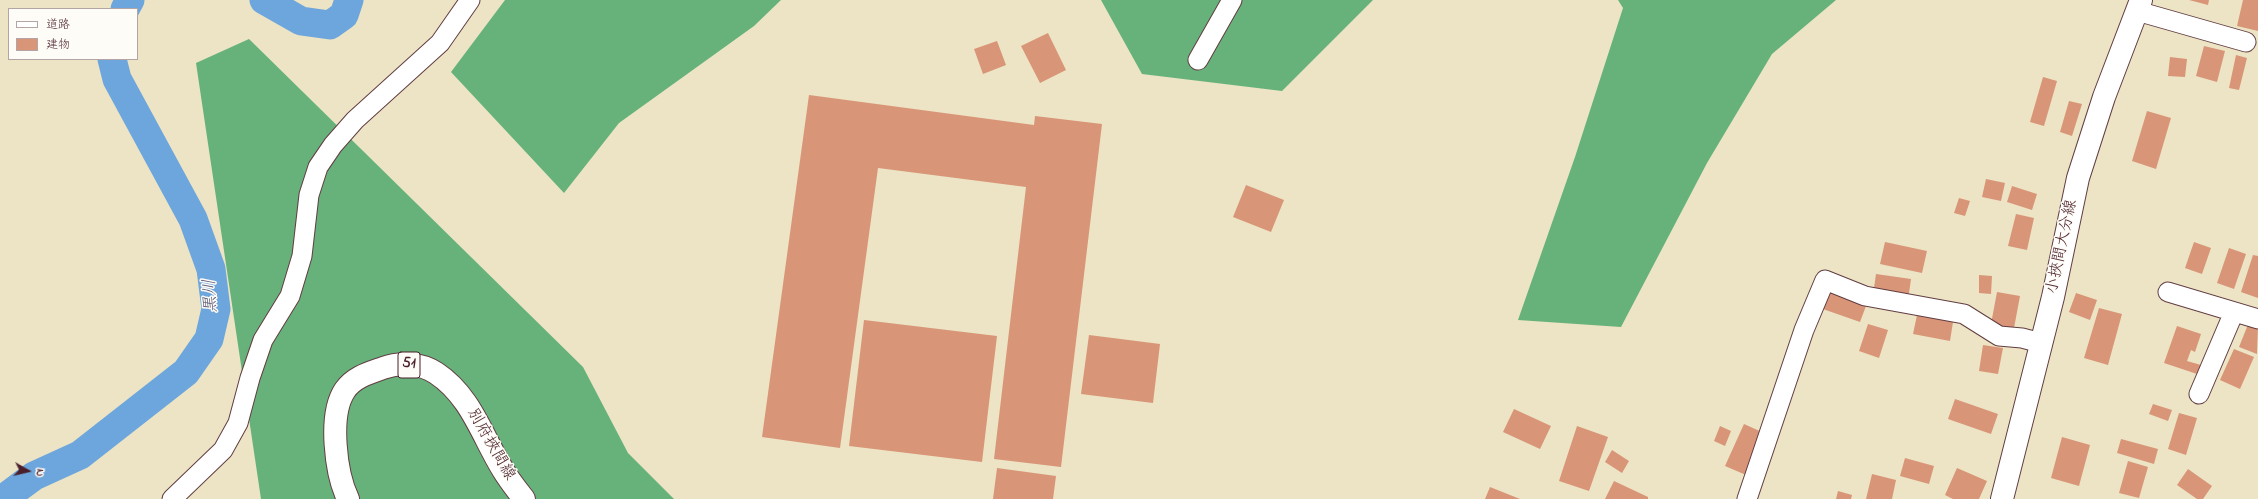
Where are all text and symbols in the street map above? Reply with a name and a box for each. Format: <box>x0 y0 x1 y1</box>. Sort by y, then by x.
legend <box>8 8 138 60</box>
text: 道路 <box>46 16 70 34</box>
text: 建物 <box>46 36 70 54</box>
street label: 小挾間大分線 <box>2044 198 2082 296</box>
water label: 黒川 <box>201 278 223 314</box>
road number: 51 <box>398 352 420 378</box>
street label: 別府挾間線 <box>462 406 518 484</box>
north arrow <box>8 451 48 491</box>
text: N <box>31 468 48 477</box>

